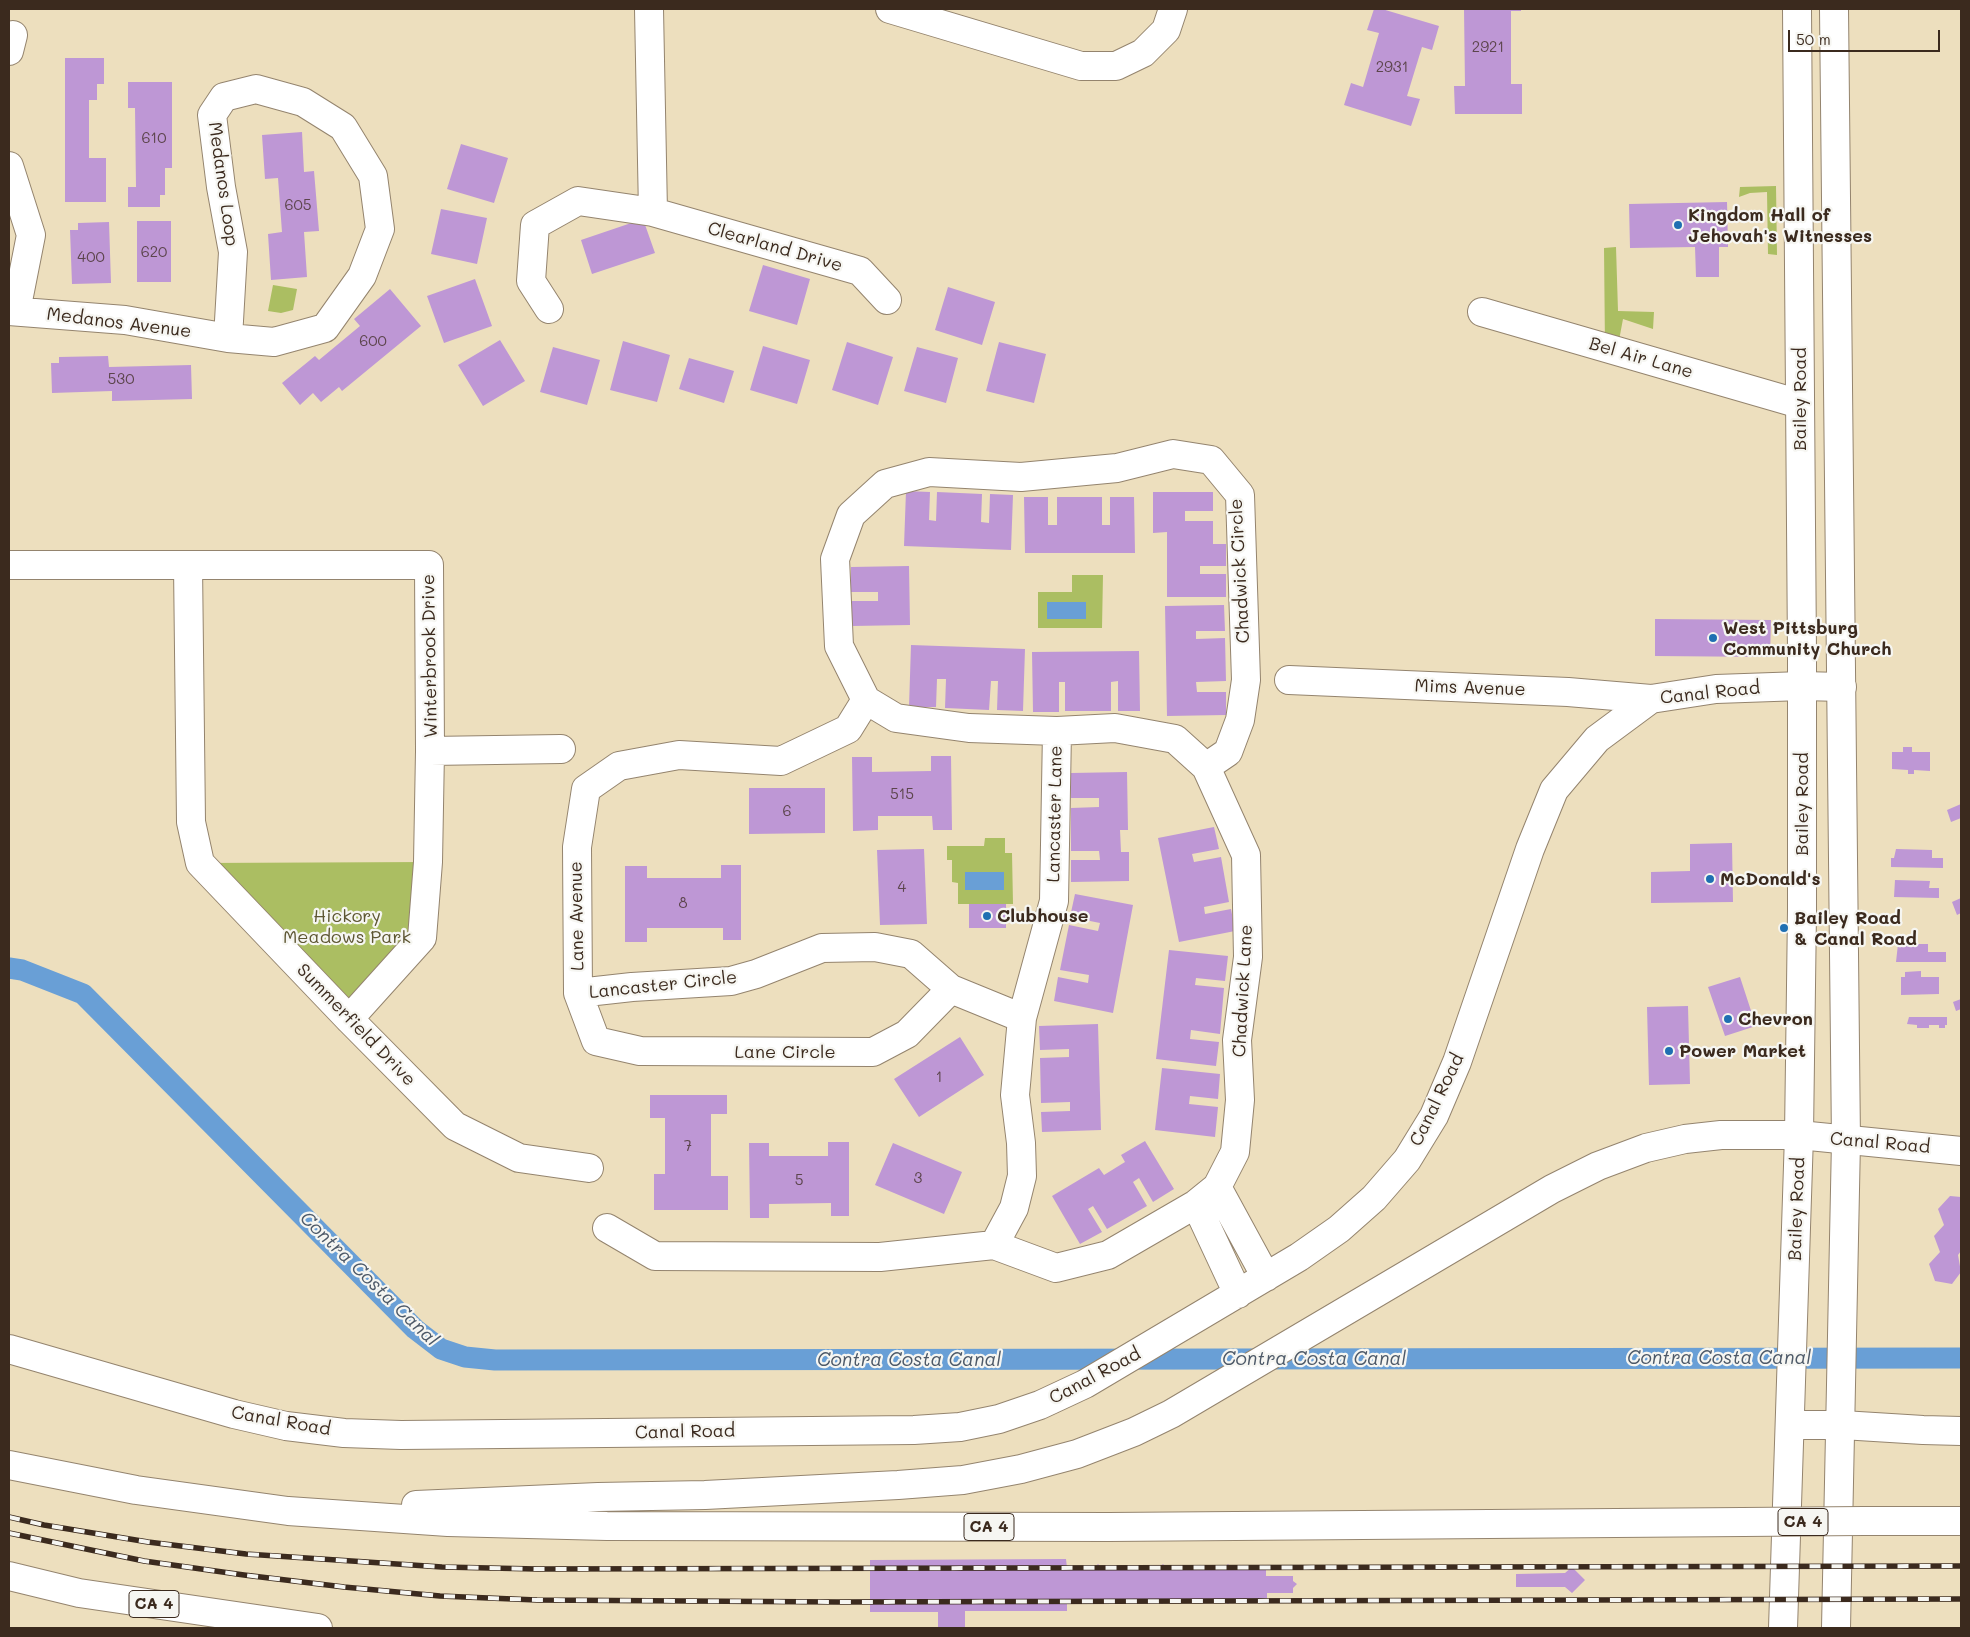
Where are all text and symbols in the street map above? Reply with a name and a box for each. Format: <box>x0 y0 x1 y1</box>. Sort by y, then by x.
scale bar <box>1790 20 1942 52</box>
text: 50 m <box>1796 29 1831 49</box>
house number: 2921 <box>1472 38 1504 56</box>
house number: 2931 <box>1376 58 1408 76</box>
street label: Medanos Loop <box>204 121 242 247</box>
house number: 610 <box>141 129 167 147</box>
house number: 605 <box>284 196 312 214</box>
place label: Kingdom Hall of Jehovah's Witnesses <box>1688 204 1872 246</box>
street label: Clearland Drive <box>705 217 845 277</box>
marker: Kingdom Hall of Jehovah's Witnesses <box>1672 219 1684 231</box>
house number: 620 <box>141 243 167 261</box>
house number: 400 <box>77 248 105 266</box>
street label: Medanos Avenue <box>45 303 193 343</box>
house number: 600 <box>359 332 387 350</box>
street label: Bel Air Lane <box>1587 333 1695 383</box>
street label: Bailey Road <box>1789 347 1811 451</box>
house number: 530 <box>108 370 134 388</box>
street label: Chadwick Circle <box>1225 498 1255 644</box>
street label: Winterbrook Drive <box>418 574 442 738</box>
place label: West Pittsburg Community Church <box>1723 617 1892 660</box>
marker: West Pittsburg Community Church <box>1707 632 1719 644</box>
street label: Mims Avenue <box>1414 675 1526 701</box>
street label: Canal Road <box>1659 677 1761 709</box>
street label: Lancaster Lane <box>1043 745 1067 883</box>
street label: Bailey Road <box>1791 752 1813 856</box>
house number: 515 <box>890 785 914 803</box>
house number: 6 <box>782 802 792 820</box>
street label: Lane Avenue <box>565 861 589 971</box>
place label: McDonald's <box>1720 868 1821 890</box>
marker: McDonald's <box>1704 873 1716 885</box>
house number: 4 <box>898 878 906 896</box>
house number: 8 <box>678 894 688 912</box>
park label: Hickory Meadows Park <box>283 905 411 948</box>
place label: Clubhouse <box>997 905 1088 927</box>
place label: Bailey Road & Canal Road <box>1794 907 1917 950</box>
marker: Clubhouse <box>981 910 993 922</box>
marker: Bailey Road & Canal Road <box>1778 922 1790 934</box>
street label: Chadwick Lane <box>1229 924 1257 1058</box>
street label: Summerfield Drive <box>292 959 420 1091</box>
street label: Lancaster Circle <box>588 966 738 1004</box>
place label: Chevron <box>1738 1008 1813 1030</box>
marker: Chevron <box>1722 1013 1734 1025</box>
place label: Power Market <box>1679 1040 1806 1062</box>
street label: Lane Circle <box>734 1041 836 1063</box>
marker: Power Market <box>1663 1045 1675 1057</box>
street label: Canal Road <box>1405 1050 1469 1150</box>
house number: 1 <box>936 1068 942 1086</box>
street label: Canal Road <box>1829 1128 1931 1158</box>
house number: 7 <box>684 1137 692 1155</box>
street label: Bailey Road <box>1784 1157 1810 1261</box>
house number: 3 <box>914 1169 922 1187</box>
house number: 5 <box>795 1171 803 1189</box>
water label: Contra Costa Canal <box>295 1207 443 1351</box>
street label: Canal Road <box>1046 1343 1144 1409</box>
water label: Contra Costa Canal <box>1627 1347 1811 1369</box>
water label: Contra Costa Canal <box>1222 1348 1406 1370</box>
water label: Contra Costa Canal <box>817 1349 1001 1371</box>
street label: Canal Road <box>230 1402 332 1440</box>
street label: Canal Road <box>635 1420 735 1444</box>
road number: CA 4 <box>1778 1508 1828 1535</box>
road number: CA 4 <box>964 1514 1014 1540</box>
road number: CA 4 <box>129 1590 179 1618</box>

